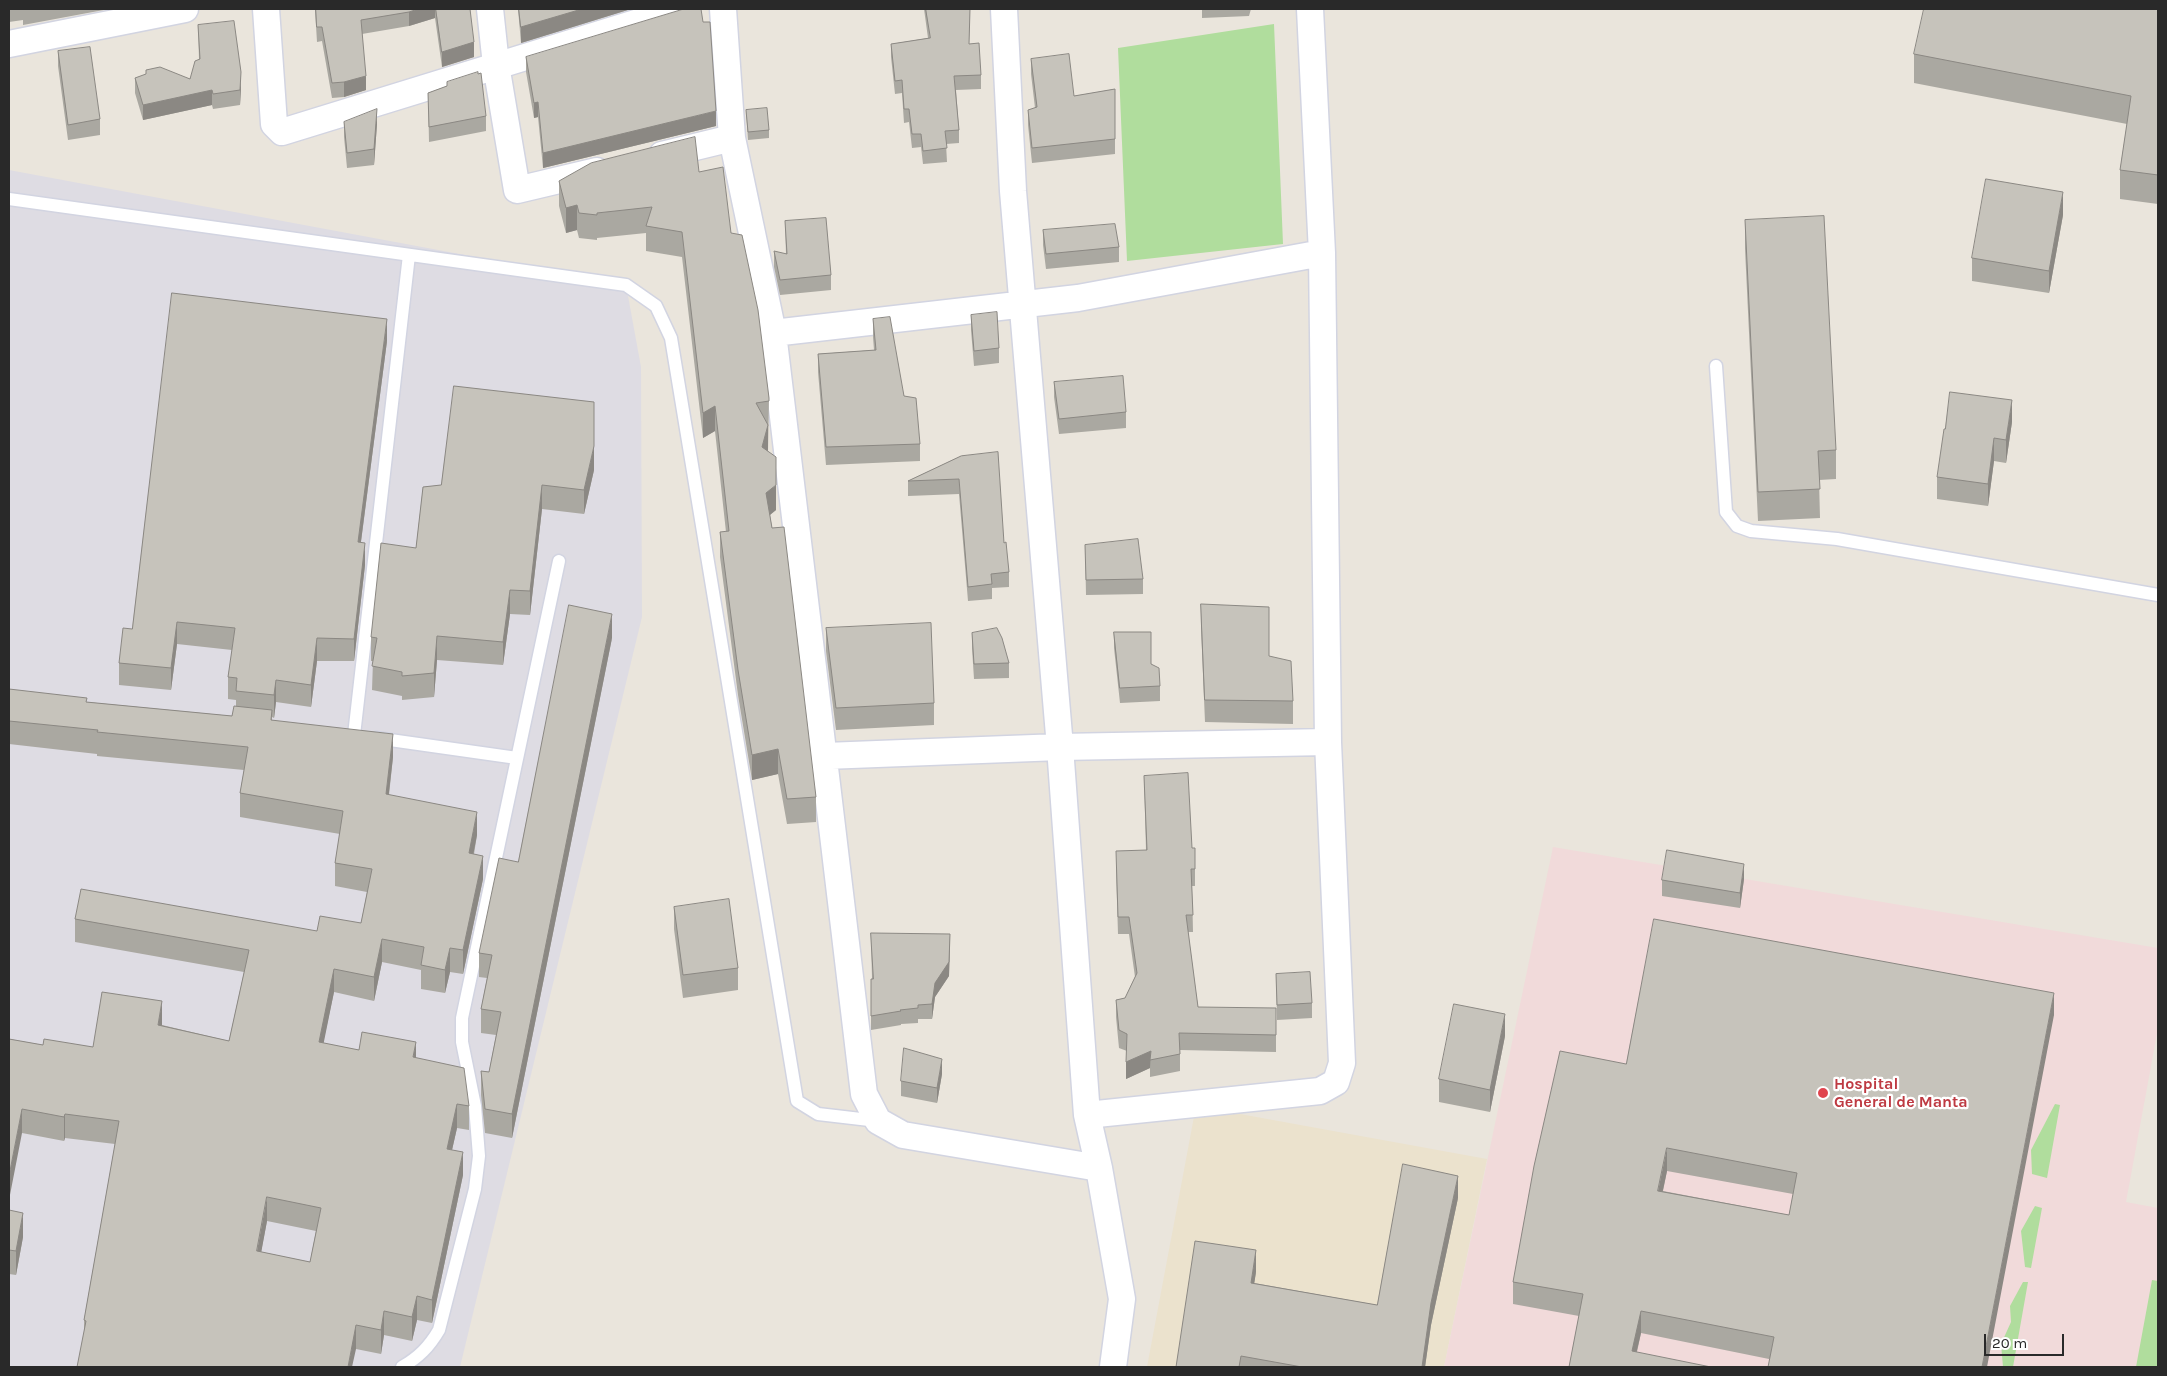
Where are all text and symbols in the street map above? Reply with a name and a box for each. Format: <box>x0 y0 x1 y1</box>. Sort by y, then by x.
place label: Hospital General de Manta <box>1834 1074 1968 1112</box>
marker: Hospital General de Manta <box>1816 1086 1830 1100</box>
scale bar <box>1987 1324 2067 1356</box>
text: 20 m <box>1992 1334 2027 1352</box>

